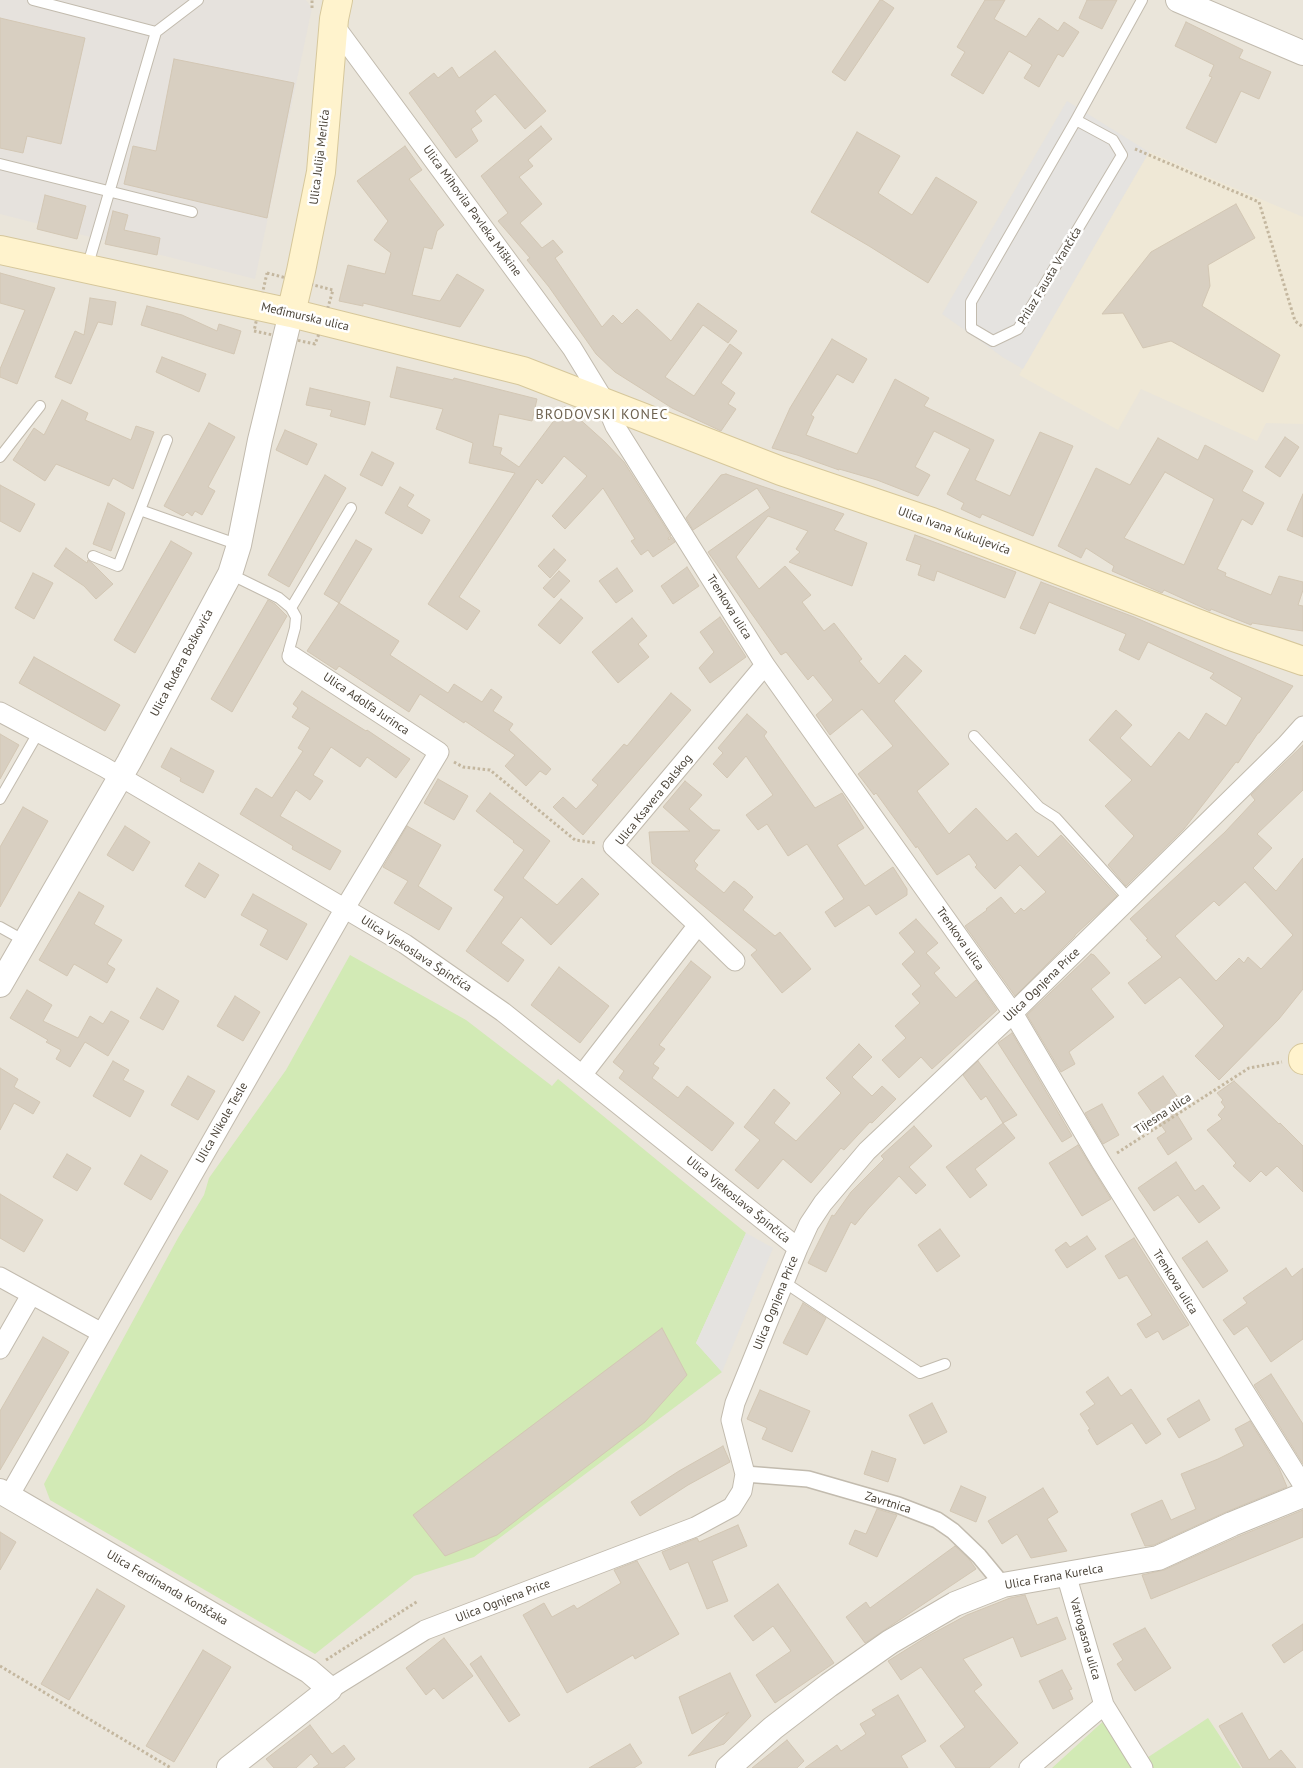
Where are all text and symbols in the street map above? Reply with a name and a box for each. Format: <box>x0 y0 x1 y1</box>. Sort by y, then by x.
street label: Ulica Julija Merlića <box>307 109 333 205</box>
street label: Ulica Mihovila Pavleka Miškine <box>420 143 524 279</box>
street label: Prilaz Fausta Vrančića <box>1015 225 1085 327</box>
street label: Međimurska ulica <box>260 300 350 334</box>
district label: BRODOVSKI KONEC <box>534 407 670 423</box>
street label: Ulica Ivana Kukuljevića <box>896 504 1012 558</box>
street label: Trenkova ulica <box>703 572 755 642</box>
street label: Ulica Ruđera Boškovića <box>148 607 216 719</box>
street label: Ulica Adolfa Jurinca <box>320 670 412 738</box>
street label: Ulica Ksavera Đalskog <box>613 752 695 848</box>
street label: Trenkova ulica <box>933 905 987 973</box>
street label: Ulica Vjekoslava Špinčića <box>358 913 474 995</box>
street label: Ulica Ognjena Price <box>1001 945 1083 1025</box>
street label: Ulica Nikole Tesle <box>193 1080 251 1166</box>
street label: Tijesna ulica <box>1132 1090 1194 1138</box>
street label: Ulica Vjekoslava Špinčića <box>683 1154 793 1246</box>
street label: Trenkova ulica <box>1149 1247 1201 1317</box>
street label: Ulica Ognjena Price <box>751 1254 801 1352</box>
street label: Zavrtnica <box>863 1489 913 1517</box>
street label: Ulica Ferdinanda Konščaka <box>104 1547 230 1629</box>
street label: Ulica Frana Kurelca <box>1004 1561 1104 1593</box>
street label: Ulica Ognjena Price <box>454 1576 552 1626</box>
street label: Vatrogasna ulica <box>1066 1596 1104 1682</box>

